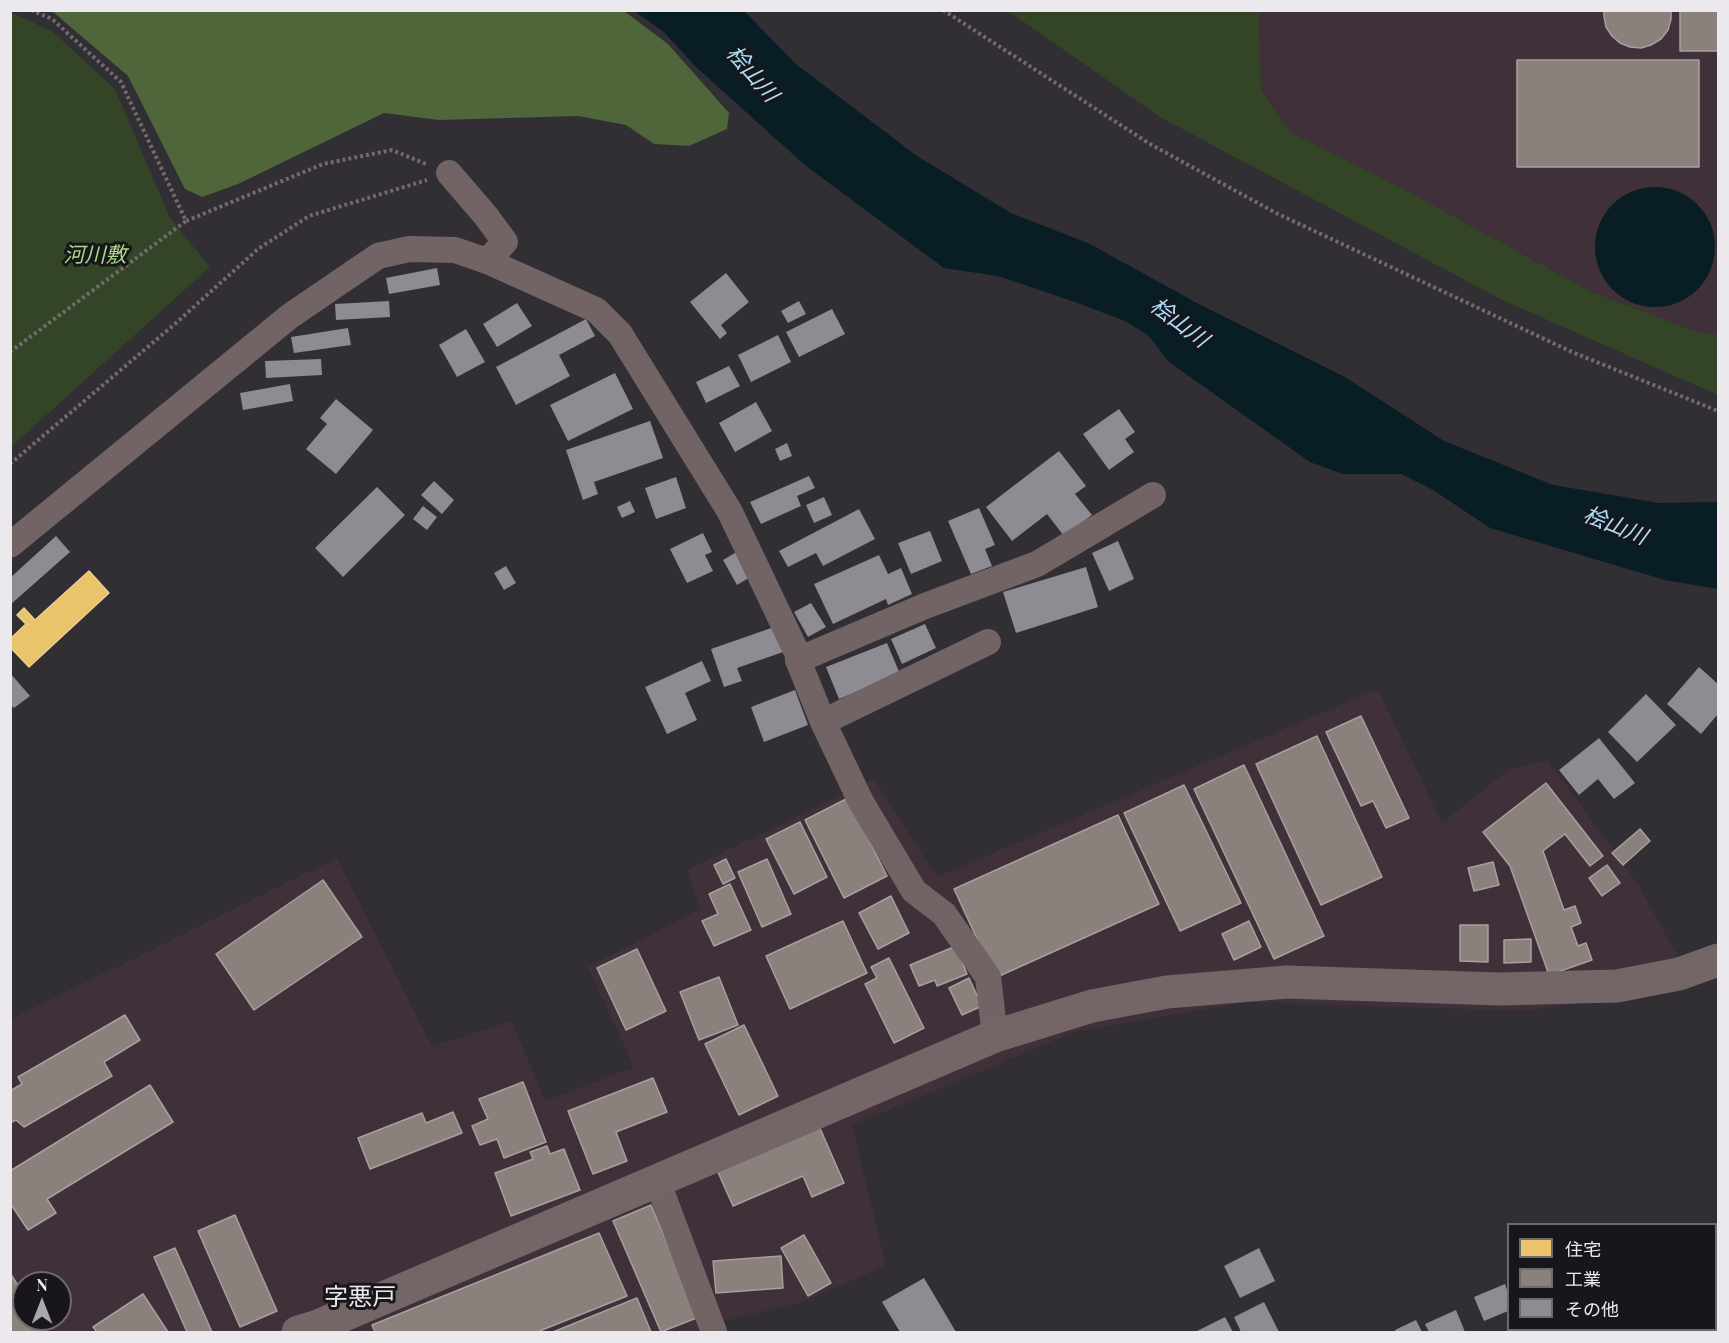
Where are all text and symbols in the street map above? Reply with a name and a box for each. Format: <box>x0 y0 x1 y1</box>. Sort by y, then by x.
water label: 桧山川 <box>720 40 784 108</box>
park label: 河川敷 <box>64 242 126 268</box>
water label: 桧山川 <box>1145 293 1213 353</box>
water label: 桧山川 <box>1579 501 1651 551</box>
legend <box>1507 1223 1717 1331</box>
text: 住宅 <box>1565 1237 1601 1261</box>
text: 工業 <box>1565 1267 1601 1291</box>
north arrow <box>12 1271 72 1331</box>
text: N <box>36 1274 48 1295</box>
district label: 字悪戸 <box>324 1284 396 1312</box>
text: その他 <box>1565 1297 1619 1321</box>

